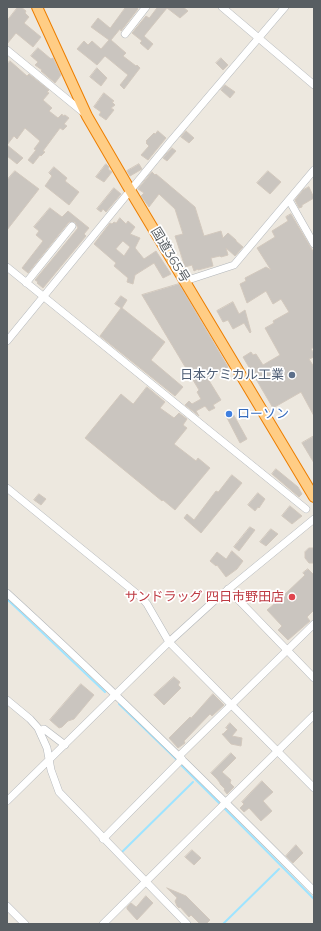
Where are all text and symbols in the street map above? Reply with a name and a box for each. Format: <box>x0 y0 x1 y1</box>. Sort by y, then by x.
street label: 国道365号 <box>147 225 193 285</box>
place label: 日本ケミカル工業 <box>180 367 284 383</box>
marker: 日本ケミカル工業 <box>287 370 297 380</box>
place label: ローソン <box>237 406 289 422</box>
marker: ローソン <box>224 409 234 419</box>
place label: サンドラッグ 四日市野田店 <box>125 589 284 605</box>
marker: サンドラッグ 四日市野田店 <box>287 592 297 602</box>

